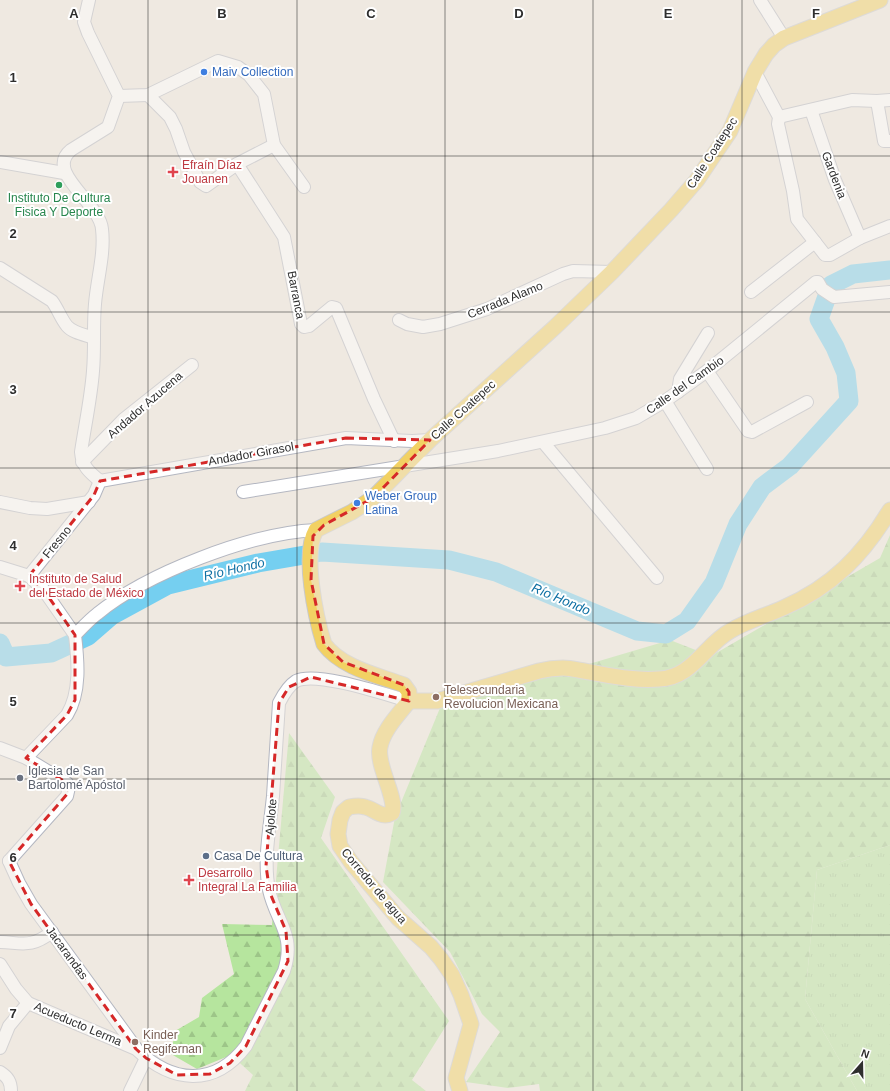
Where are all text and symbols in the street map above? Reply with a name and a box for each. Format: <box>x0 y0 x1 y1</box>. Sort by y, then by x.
text: A <box>69 6 79 21</box>
text: B <box>217 6 227 21</box>
text: C <box>366 6 376 21</box>
text: D <box>514 6 524 21</box>
text: E <box>664 6 673 21</box>
text: F <box>812 6 820 21</box>
place label: Maiv Collection <box>212 65 293 79</box>
marker: Maiv Collection <box>199 67 209 77</box>
text: 1 <box>9 70 17 85</box>
street label: Calle Coatepec <box>684 115 740 191</box>
street label: Gardenia <box>819 149 849 201</box>
place label: Efraín Díaz Jouanen <box>182 158 242 186</box>
marker: Efraín Díaz Jouanen <box>167 166 179 178</box>
marker: Instituto De Cultura Fisica Y Deporte <box>54 180 64 190</box>
place label: Instituto De Cultura Fisica Y Deporte <box>8 191 111 219</box>
text: 2 <box>9 226 17 241</box>
street label: Barranca <box>284 270 308 321</box>
street label: Cerrada Alamo <box>465 278 545 321</box>
street label: Calle del Cambio <box>644 353 727 417</box>
street label: Andador Azucena <box>105 368 186 441</box>
street label: Calle Coatepec <box>428 377 498 443</box>
text: 3 <box>9 382 17 397</box>
street label: Andador Girasol <box>207 440 295 468</box>
place label: Weber Group Latina <box>365 489 437 517</box>
marker: Weber Group Latina <box>352 498 362 508</box>
street label: Fresno <box>40 523 74 561</box>
text: 4 <box>9 538 17 553</box>
water label: Río Hondo <box>202 555 266 583</box>
place label: Instituto de Salud del Estado de México <box>29 572 144 600</box>
marker: Instituto de Salud del Estado de México <box>14 580 26 592</box>
water label: Río Hondo <box>529 580 593 618</box>
place label: Telesecundaria Revolucion Mexicana <box>444 683 558 711</box>
marker: Telesecundaria Revolucion Mexicana <box>431 692 441 702</box>
text: 5 <box>9 694 17 709</box>
place label: Iglesia de San Bartolomé Apóstol <box>28 764 125 792</box>
marker: Iglesia de San Bartolomé Apóstol <box>15 773 25 783</box>
street label: Ajolote <box>262 798 280 836</box>
street label: Corredor de agua <box>338 845 410 927</box>
place label: Casa De Cultura <box>214 849 303 863</box>
text: 6 <box>9 850 17 865</box>
marker: Casa De Cultura <box>201 851 211 861</box>
place label: Desarrollo Integral La Familia <box>198 866 297 894</box>
marker: Desarrollo Integral La Familia <box>183 874 195 886</box>
street label: Jacarandas <box>43 924 91 982</box>
street label: Acueducto Lerma <box>32 999 124 1049</box>
text: 7 <box>9 1006 17 1021</box>
place label: Kinder Regifernan <box>143 1028 202 1056</box>
marker: Kinder Regifernan <box>130 1037 140 1047</box>
north arrow <box>842 1043 882 1083</box>
text: N <box>860 1047 871 1061</box>

